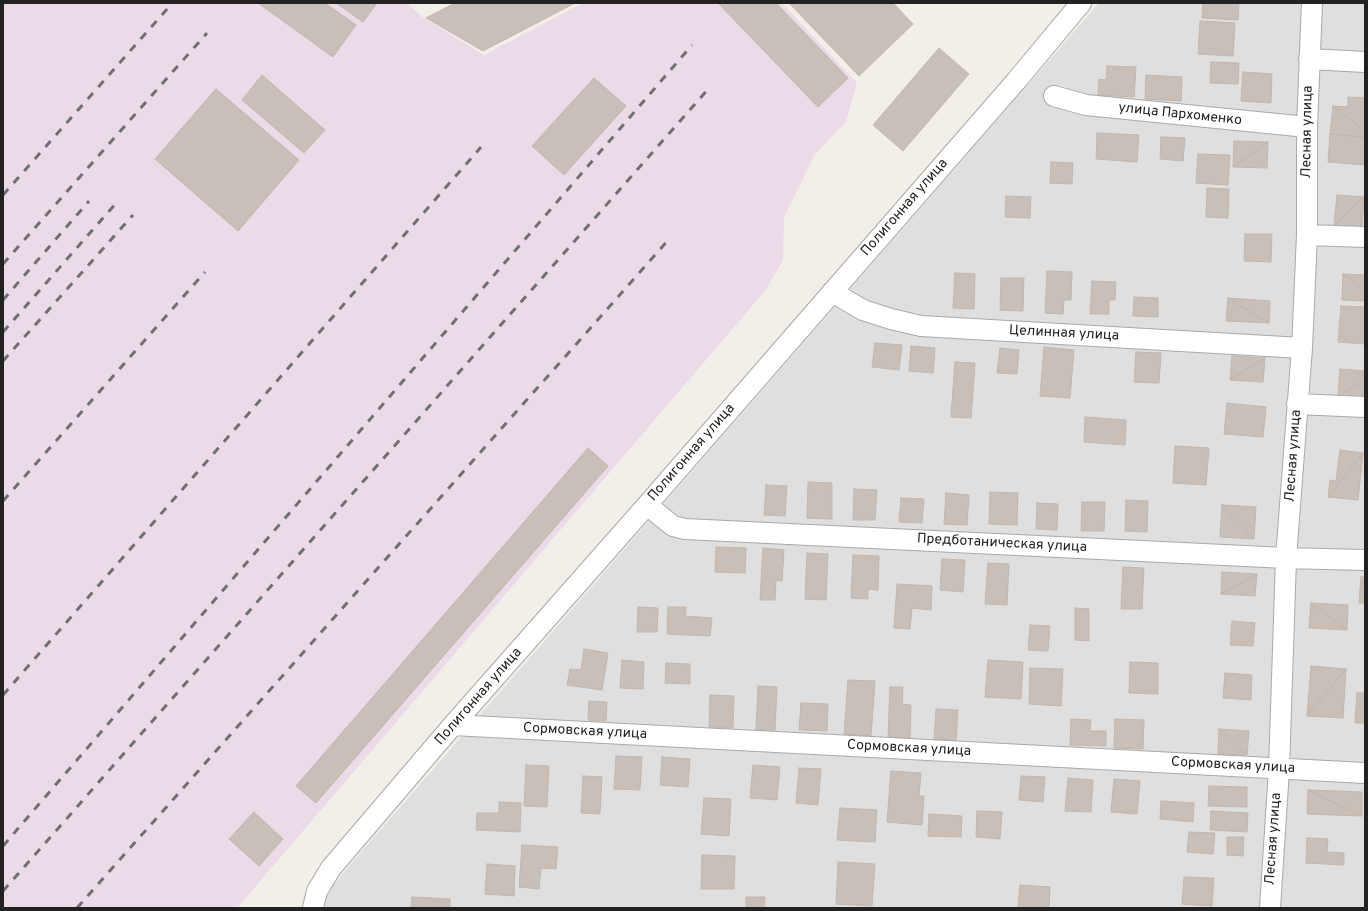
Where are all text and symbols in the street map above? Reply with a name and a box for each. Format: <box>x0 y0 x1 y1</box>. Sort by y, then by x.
street label: Лесная улица <box>1299 85 1317 179</box>
street label: улица Пархоменко <box>1117 100 1243 130</box>
street label: Полигонная улица <box>858 156 952 260</box>
street label: Целинная улица <box>1008 323 1120 345</box>
street label: Полигонная улица <box>645 401 739 505</box>
street label: Лесная улица <box>1282 409 1306 503</box>
street label: Предботаническая улица <box>916 531 1088 557</box>
street label: Полигонная улица <box>432 645 526 749</box>
street label: Сормовская улица <box>523 720 647 744</box>
street label: Сормовская улица <box>847 737 971 761</box>
street label: Сормовская улица <box>1171 754 1295 778</box>
street label: Лесная улица <box>1262 792 1286 886</box>

